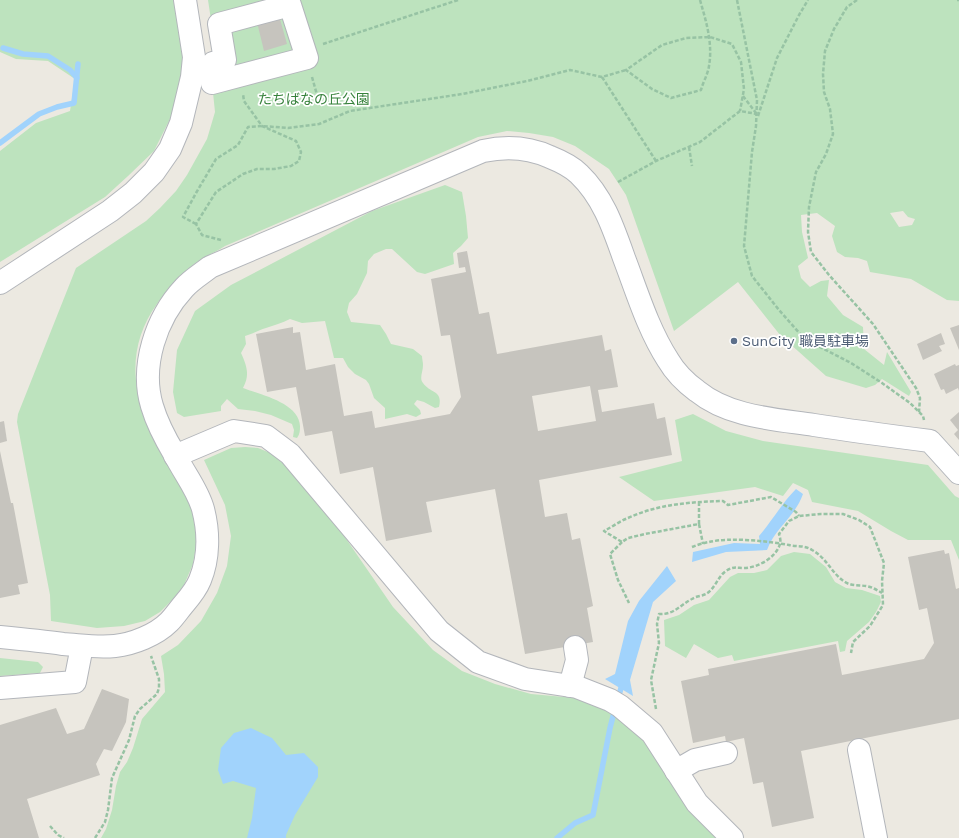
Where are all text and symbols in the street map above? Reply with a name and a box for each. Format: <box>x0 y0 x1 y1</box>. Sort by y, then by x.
park label: たちばなの丘公園 <box>258 91 370 107</box>
place label: SunCity 職員駐車場 <box>742 333 869 349</box>
marker: SunCity 職員駐車場 <box>729 336 739 346</box>

